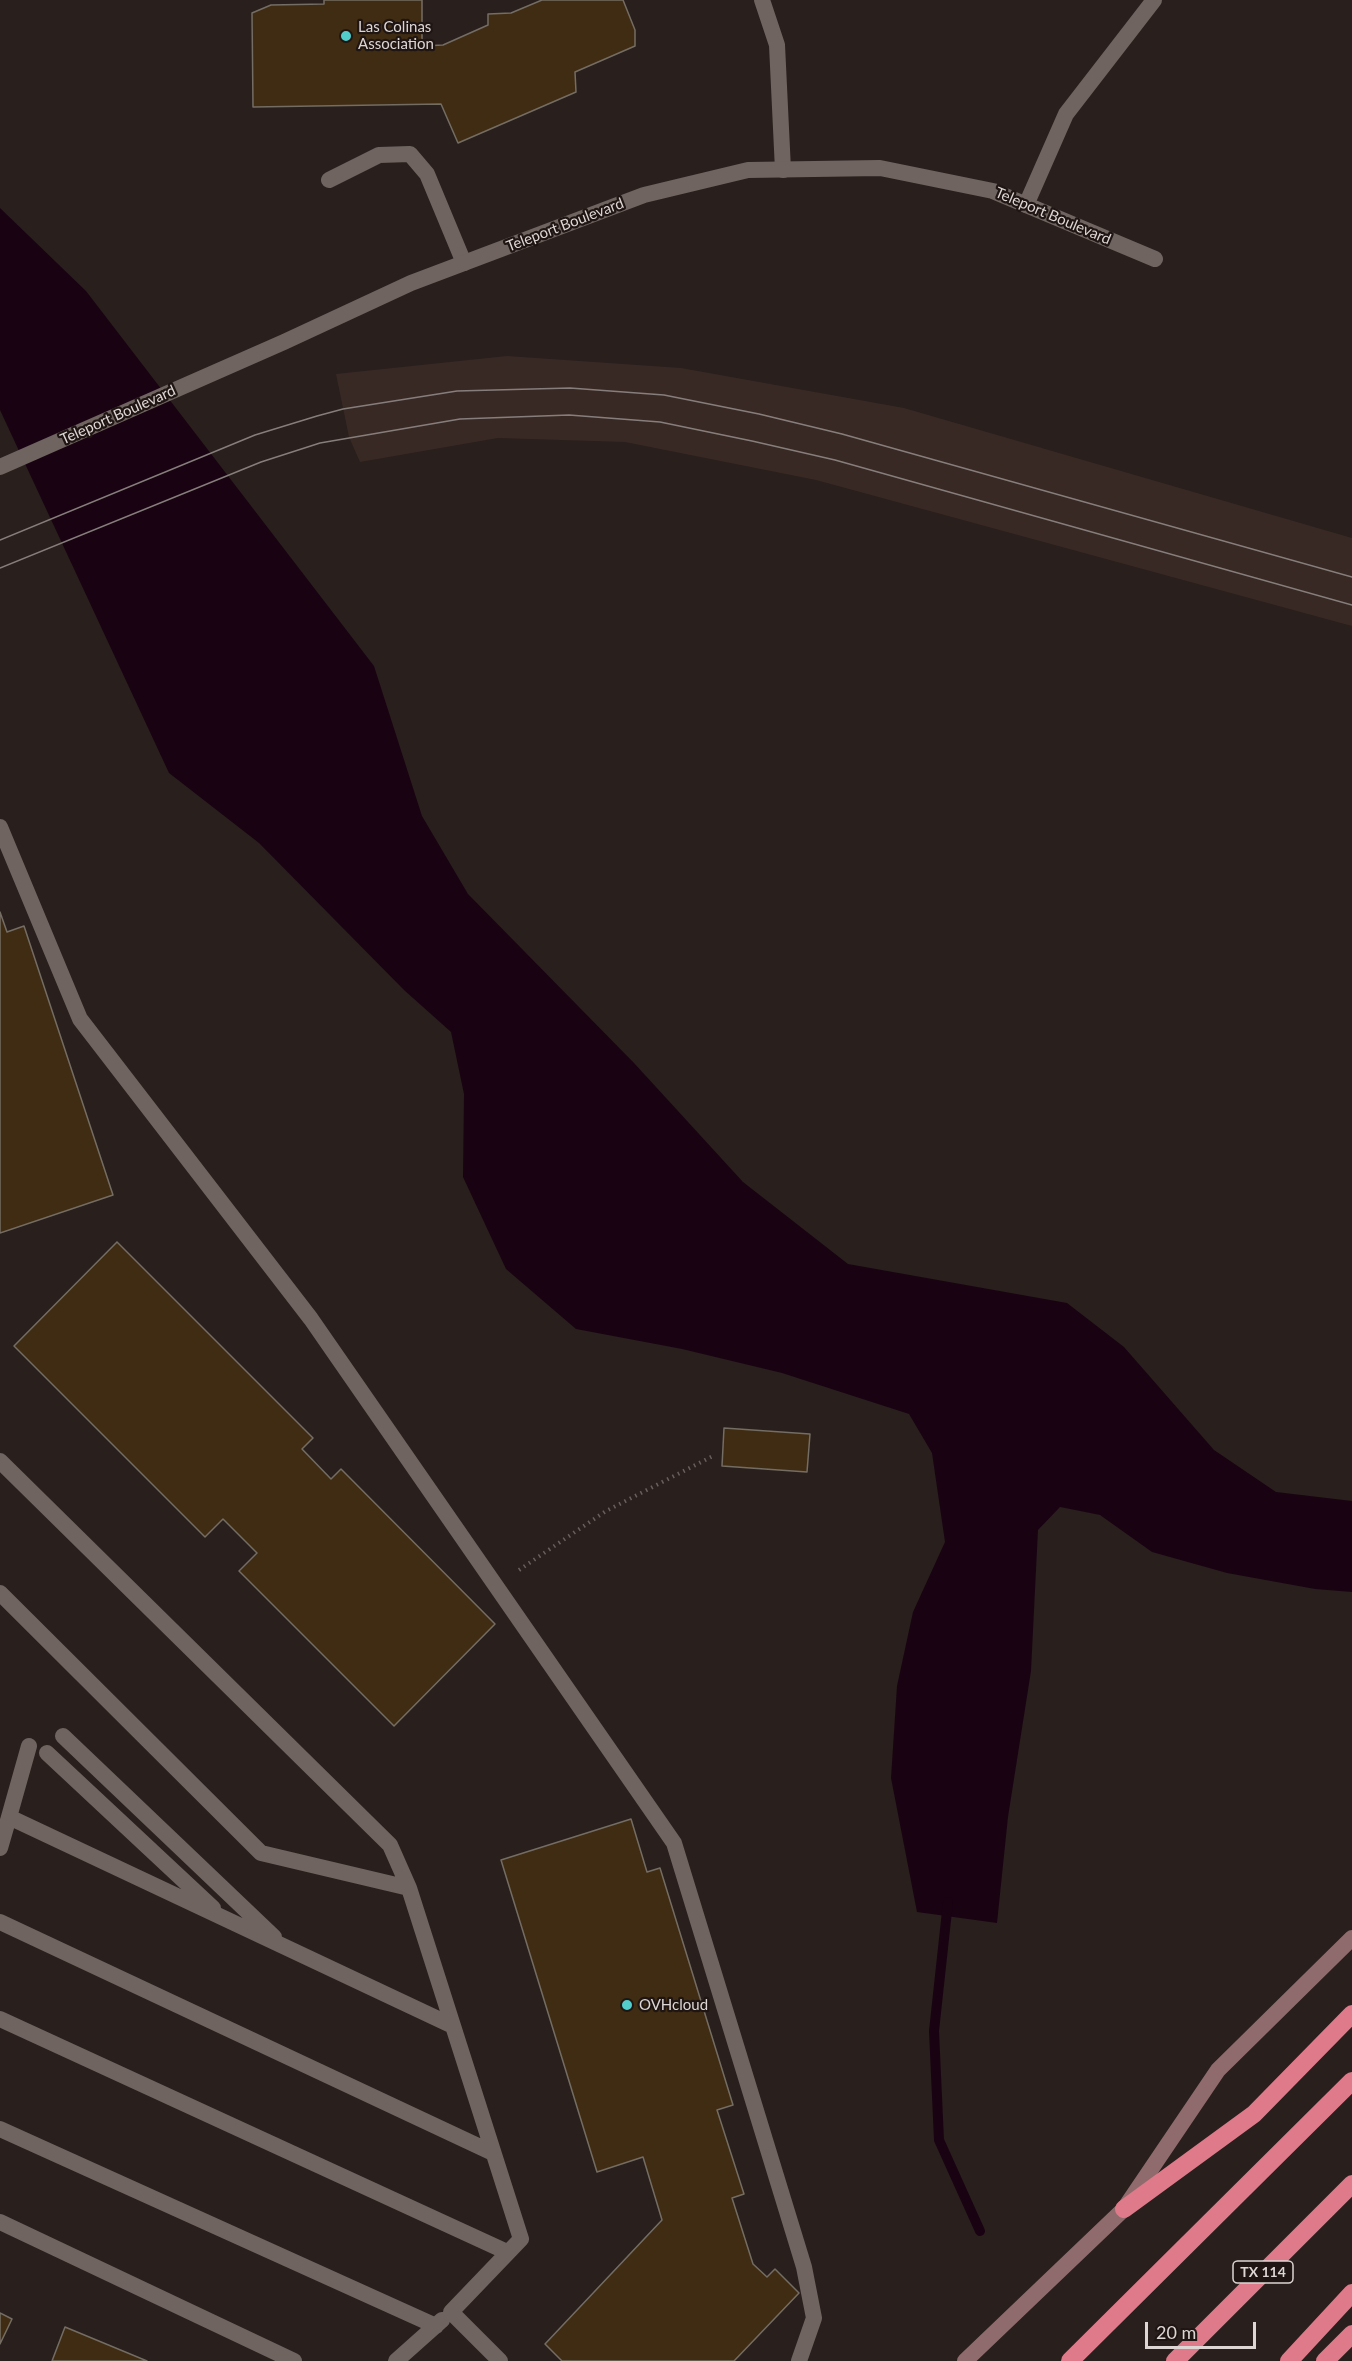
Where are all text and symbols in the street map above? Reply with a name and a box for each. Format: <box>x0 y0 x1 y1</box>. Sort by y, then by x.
place label: Las Colinas Association <box>358 18 434 53</box>
marker: Las Colinas Association <box>339 29 353 43</box>
street label: Teleport Boulevard <box>992 183 1114 249</box>
street label: Teleport Boulevard <box>504 194 626 256</box>
street label: Teleport Boulevard <box>58 381 178 449</box>
place label: OVHcloud <box>639 1996 708 2014</box>
marker: OVHcloud <box>620 1998 634 2012</box>
road number: TX 114 <box>1233 2261 1293 2283</box>
scale bar <box>1148 2310 1259 2348</box>
text: 20 m <box>1156 2321 1196 2343</box>

